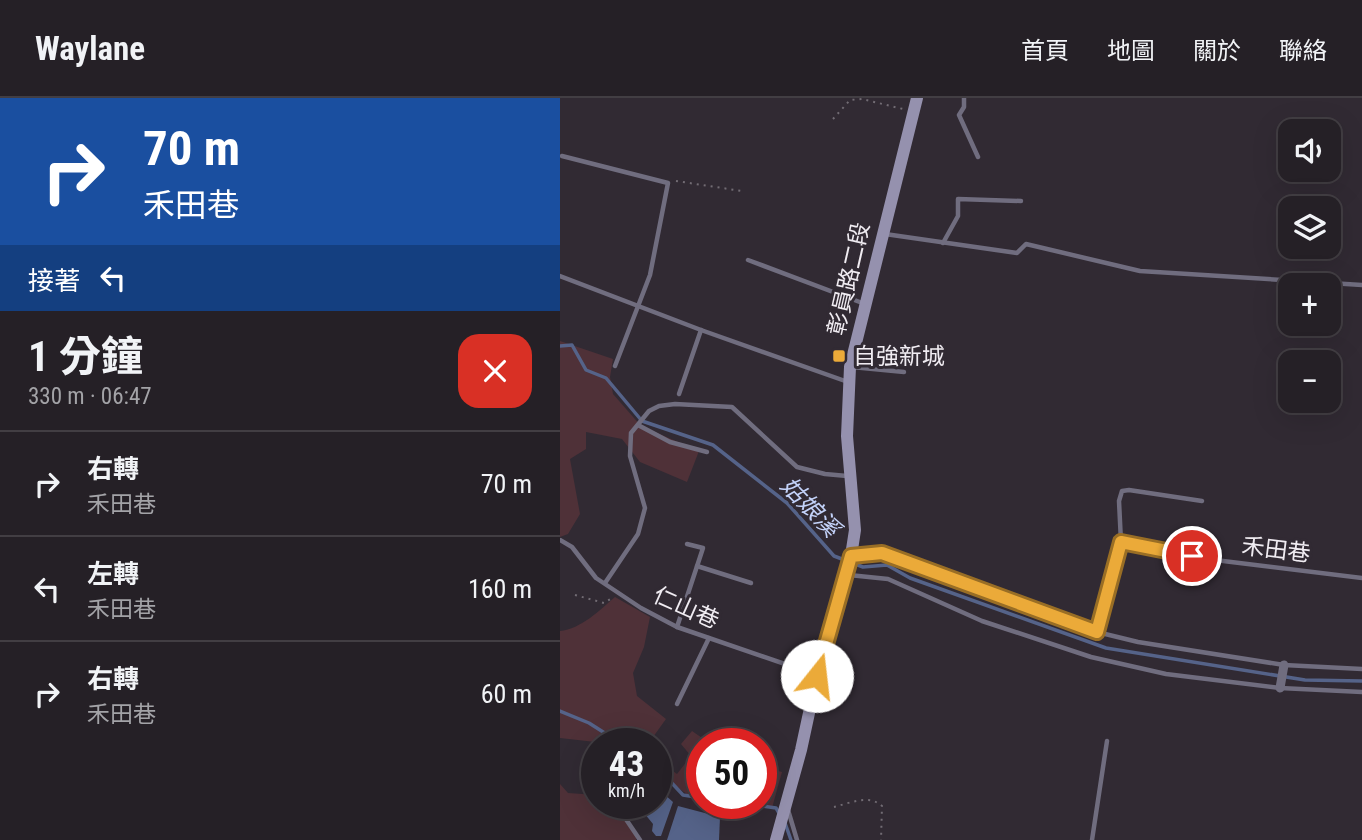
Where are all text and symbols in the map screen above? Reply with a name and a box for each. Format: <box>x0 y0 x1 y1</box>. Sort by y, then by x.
text: Waylane <box>35 29 145 68</box>
text: 首頁 <box>1021 37 1069 65</box>
text: 地圖 <box>1107 37 1155 65</box>
text: 關於 <box>1193 37 1241 65</box>
text: 聯絡 <box>1279 37 1327 65</box>
map controls <box>1278 119 1341 413</box>
button: sound <box>1278 119 1341 182</box>
text: 70 m <box>143 120 240 177</box>
icon: right <box>28 126 119 217</box>
text: 禾田巷 <box>143 186 239 224</box>
button: layers <box>1278 196 1341 259</box>
street label: 彰員路二段 <box>823 220 875 338</box>
icon: left <box>94 259 132 297</box>
text: 接著 <box>28 266 80 296</box>
button: + <box>1278 273 1341 336</box>
text: 1 分鐘 <box>28 332 143 381</box>
button: close <box>458 334 532 408</box>
place label: 自強新城 <box>853 343 945 370</box>
marker: 自強新城 <box>831 348 847 364</box>
button: − <box>1278 350 1341 413</box>
text: 330 m · 06:47 <box>28 383 152 410</box>
text: 右轉 <box>87 454 139 484</box>
icon: right <box>28 465 66 503</box>
text: 70 m <box>481 469 532 499</box>
water label: 姑娘溪 <box>775 471 847 545</box>
text: 禾田巷 <box>87 491 156 518</box>
pin <box>1162 526 1222 586</box>
street label: 禾田巷 <box>1240 532 1312 568</box>
icon: arrive <box>1173 537 1211 575</box>
text: 左轉 <box>87 559 139 589</box>
icon: left <box>28 570 66 608</box>
text: 160 m <box>468 574 532 604</box>
street label: 仁山巷 <box>649 582 723 634</box>
text: 禾田巷 <box>87 596 156 623</box>
position arrow <box>780 639 854 713</box>
text: 右轉 <box>87 664 139 694</box>
icon: right <box>28 675 66 713</box>
text: 60 m <box>481 679 532 709</box>
text: 禾田巷 <box>87 701 156 728</box>
speed limit sign: 50 <box>686 728 777 819</box>
text: 43 <box>609 744 644 785</box>
text: km/h <box>608 780 645 801</box>

